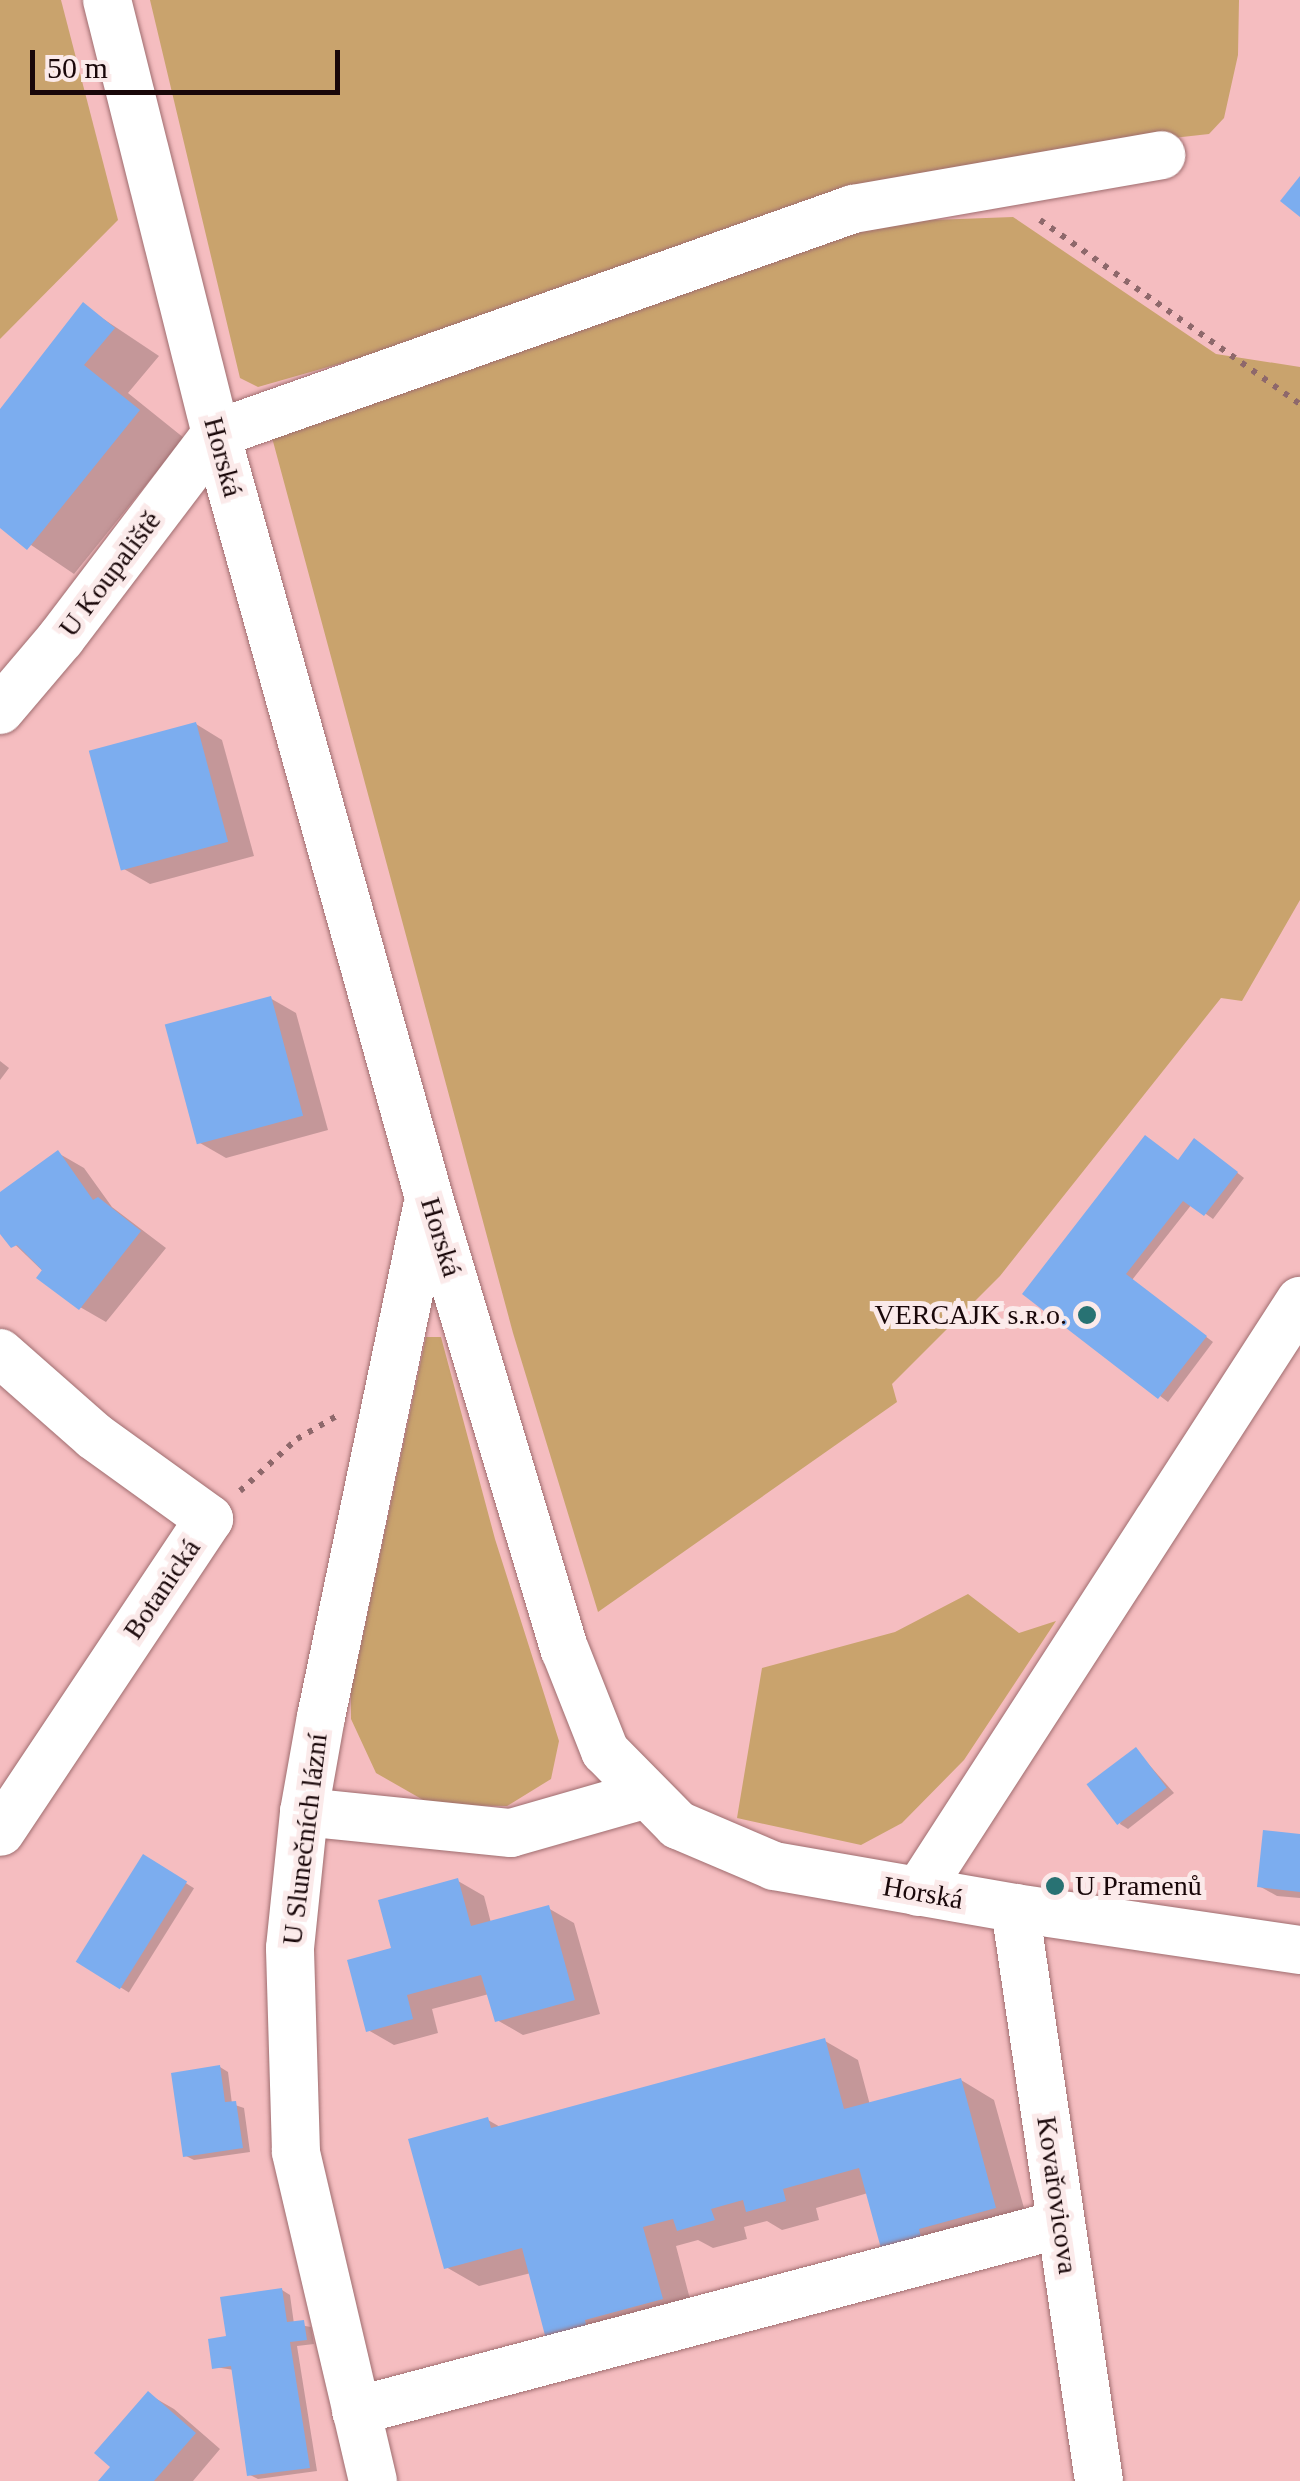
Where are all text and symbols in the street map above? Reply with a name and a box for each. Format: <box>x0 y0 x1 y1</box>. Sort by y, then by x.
scale bar <box>35 30 345 92</box>
text: 50 m <box>47 51 108 84</box>
street label: Horská <box>196 414 250 500</box>
street label: U Koupaliště <box>52 505 168 643</box>
street label: Horská <box>413 1193 469 1281</box>
place label: VERCAJK s.ʀ.ᴏ. <box>874 1298 1067 1332</box>
marker: VERCAJK s.ʀ.ᴏ. <box>1076 1304 1098 1326</box>
street label: Botanická <box>116 1533 208 1645</box>
street label: U Slunečních lázní <box>275 1731 335 1947</box>
street label: Horská <box>880 1869 966 1917</box>
place label: U Pramenů <box>1075 1869 1202 1903</box>
marker: U Pramenů <box>1044 1875 1066 1897</box>
street label: Kovařovicova <box>1029 2114 1085 2276</box>

